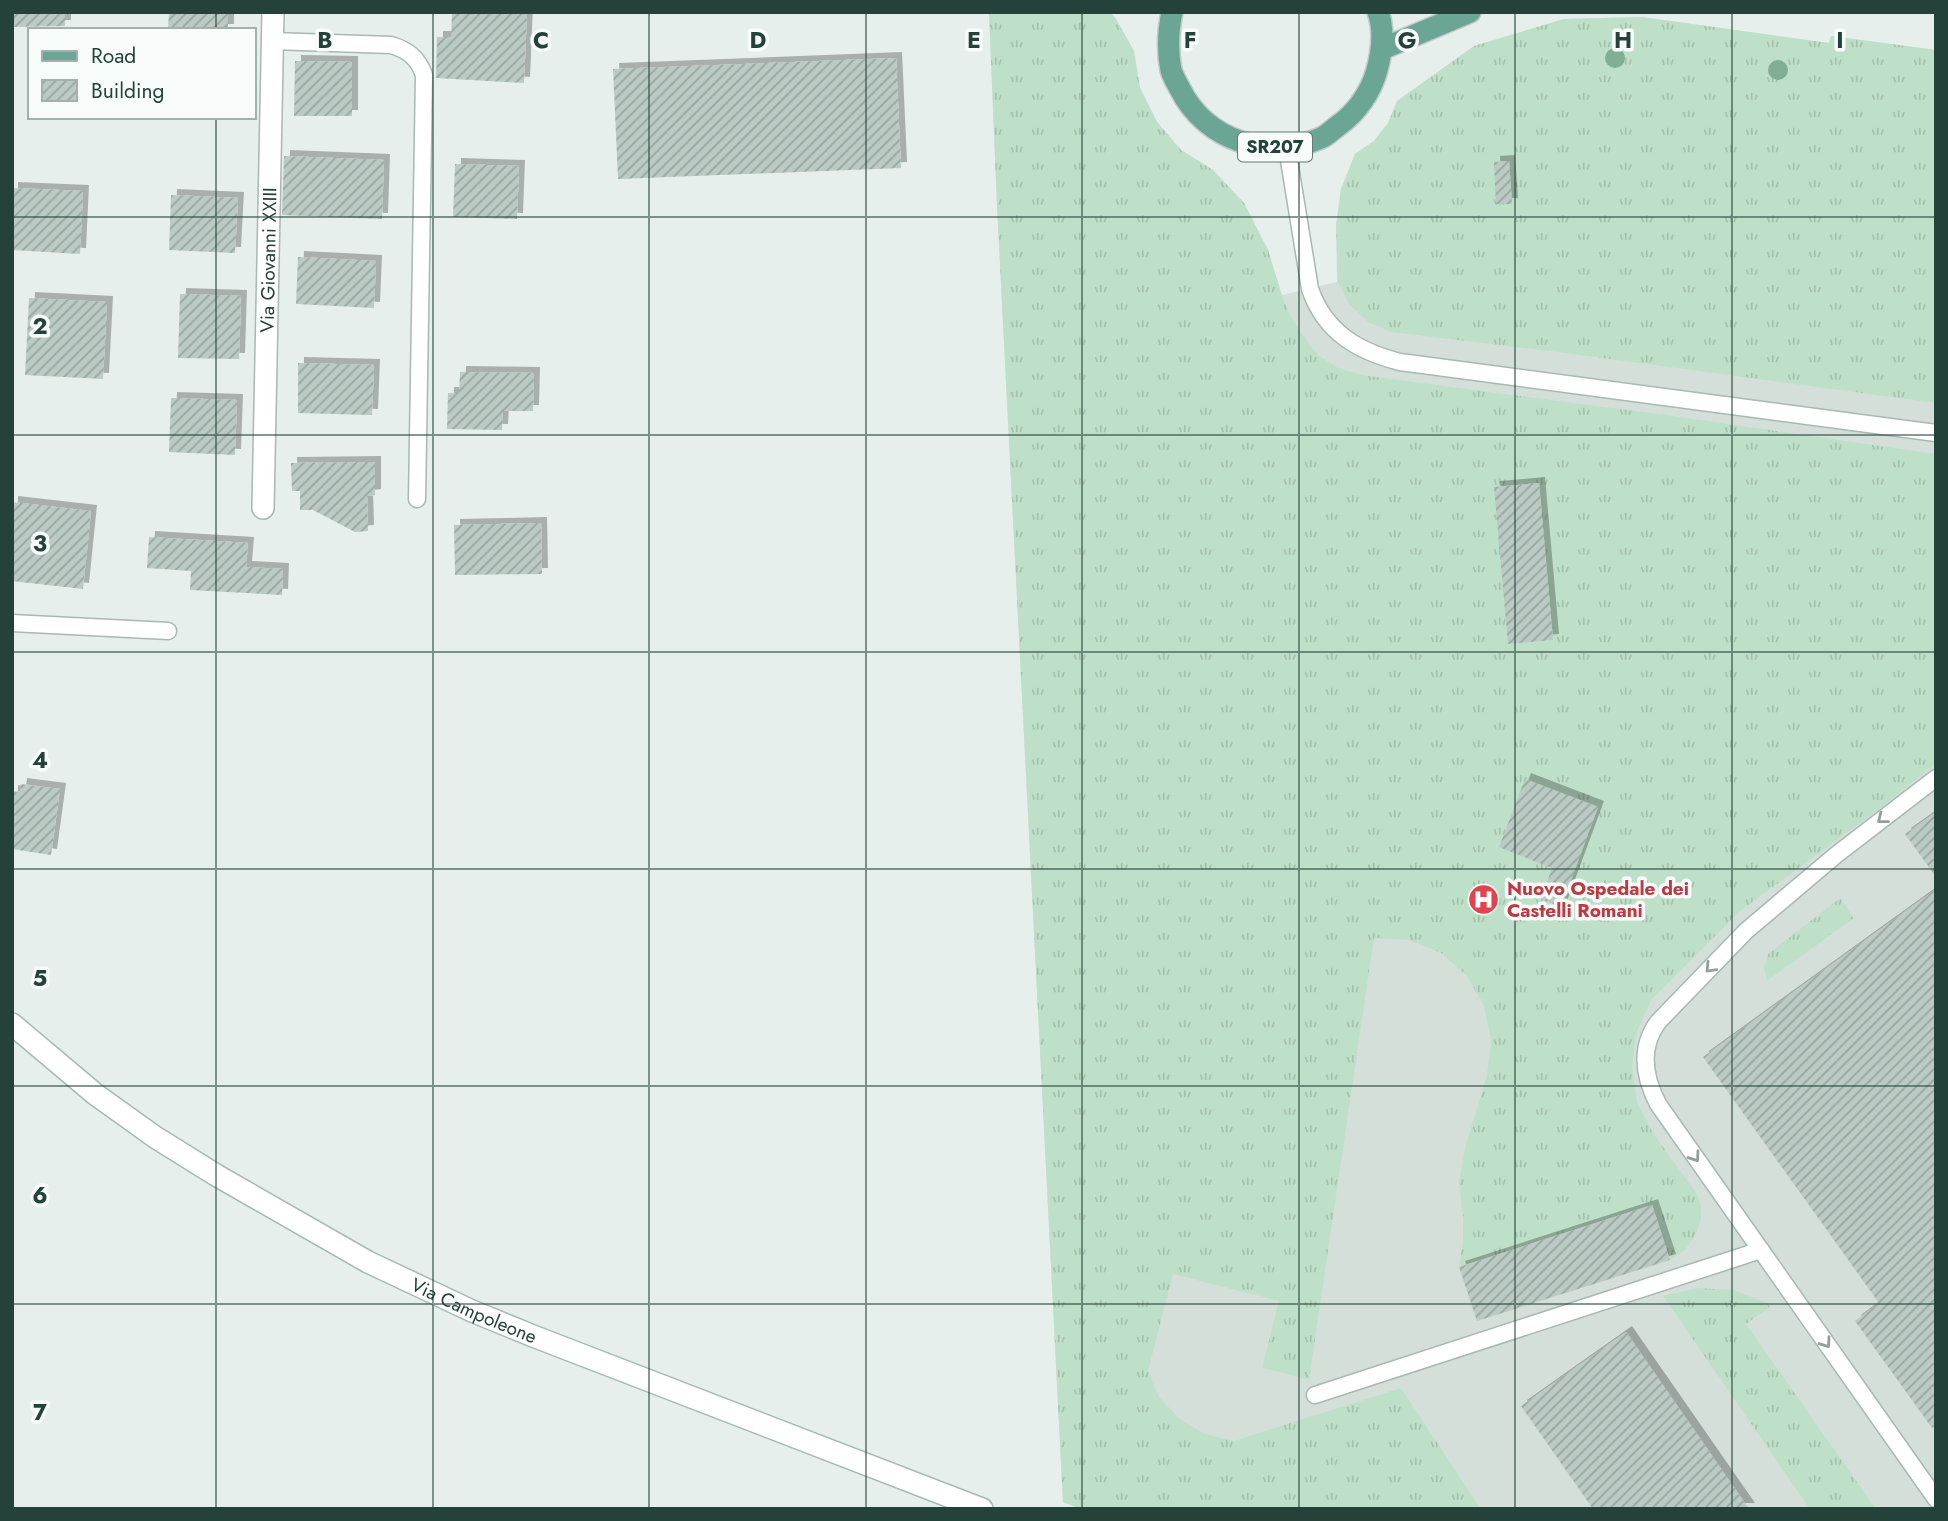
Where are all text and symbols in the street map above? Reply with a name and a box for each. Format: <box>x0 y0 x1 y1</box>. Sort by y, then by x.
text: B <box>317 23 333 57</box>
text: C <box>533 23 549 57</box>
text: D <box>750 23 767 57</box>
text: E <box>967 23 981 57</box>
text: F <box>1184 23 1196 57</box>
text: G <box>1398 23 1416 57</box>
text: H <box>1614 23 1632 57</box>
text: I <box>1836 23 1844 57</box>
legend <box>28 28 256 119</box>
text: Road <box>91 41 136 71</box>
text: Building <box>91 76 164 106</box>
road number: SR207 <box>1238 132 1312 162</box>
street label: Via Giovanni XXIII <box>254 187 283 333</box>
text: 2 <box>32 309 48 343</box>
text: 3 <box>33 526 47 560</box>
text: 4 <box>32 743 48 777</box>
one-way arrow <box>1877 811 1889 824</box>
place label: Nuovo Ospedale dei Castelli Romani <box>1507 875 1689 924</box>
hospital icon: Nuovo Ospedale dei Castelli Romani <box>1467 882 1501 916</box>
one-way arrow <box>1705 960 1718 973</box>
text: 5 <box>33 961 47 995</box>
one-way arrow <box>1687 1149 1699 1162</box>
text: 6 <box>32 1178 48 1212</box>
street label: Via Campoleone <box>407 1271 541 1350</box>
one-way arrow <box>1818 1335 1830 1348</box>
text: 7 <box>33 1395 47 1429</box>

